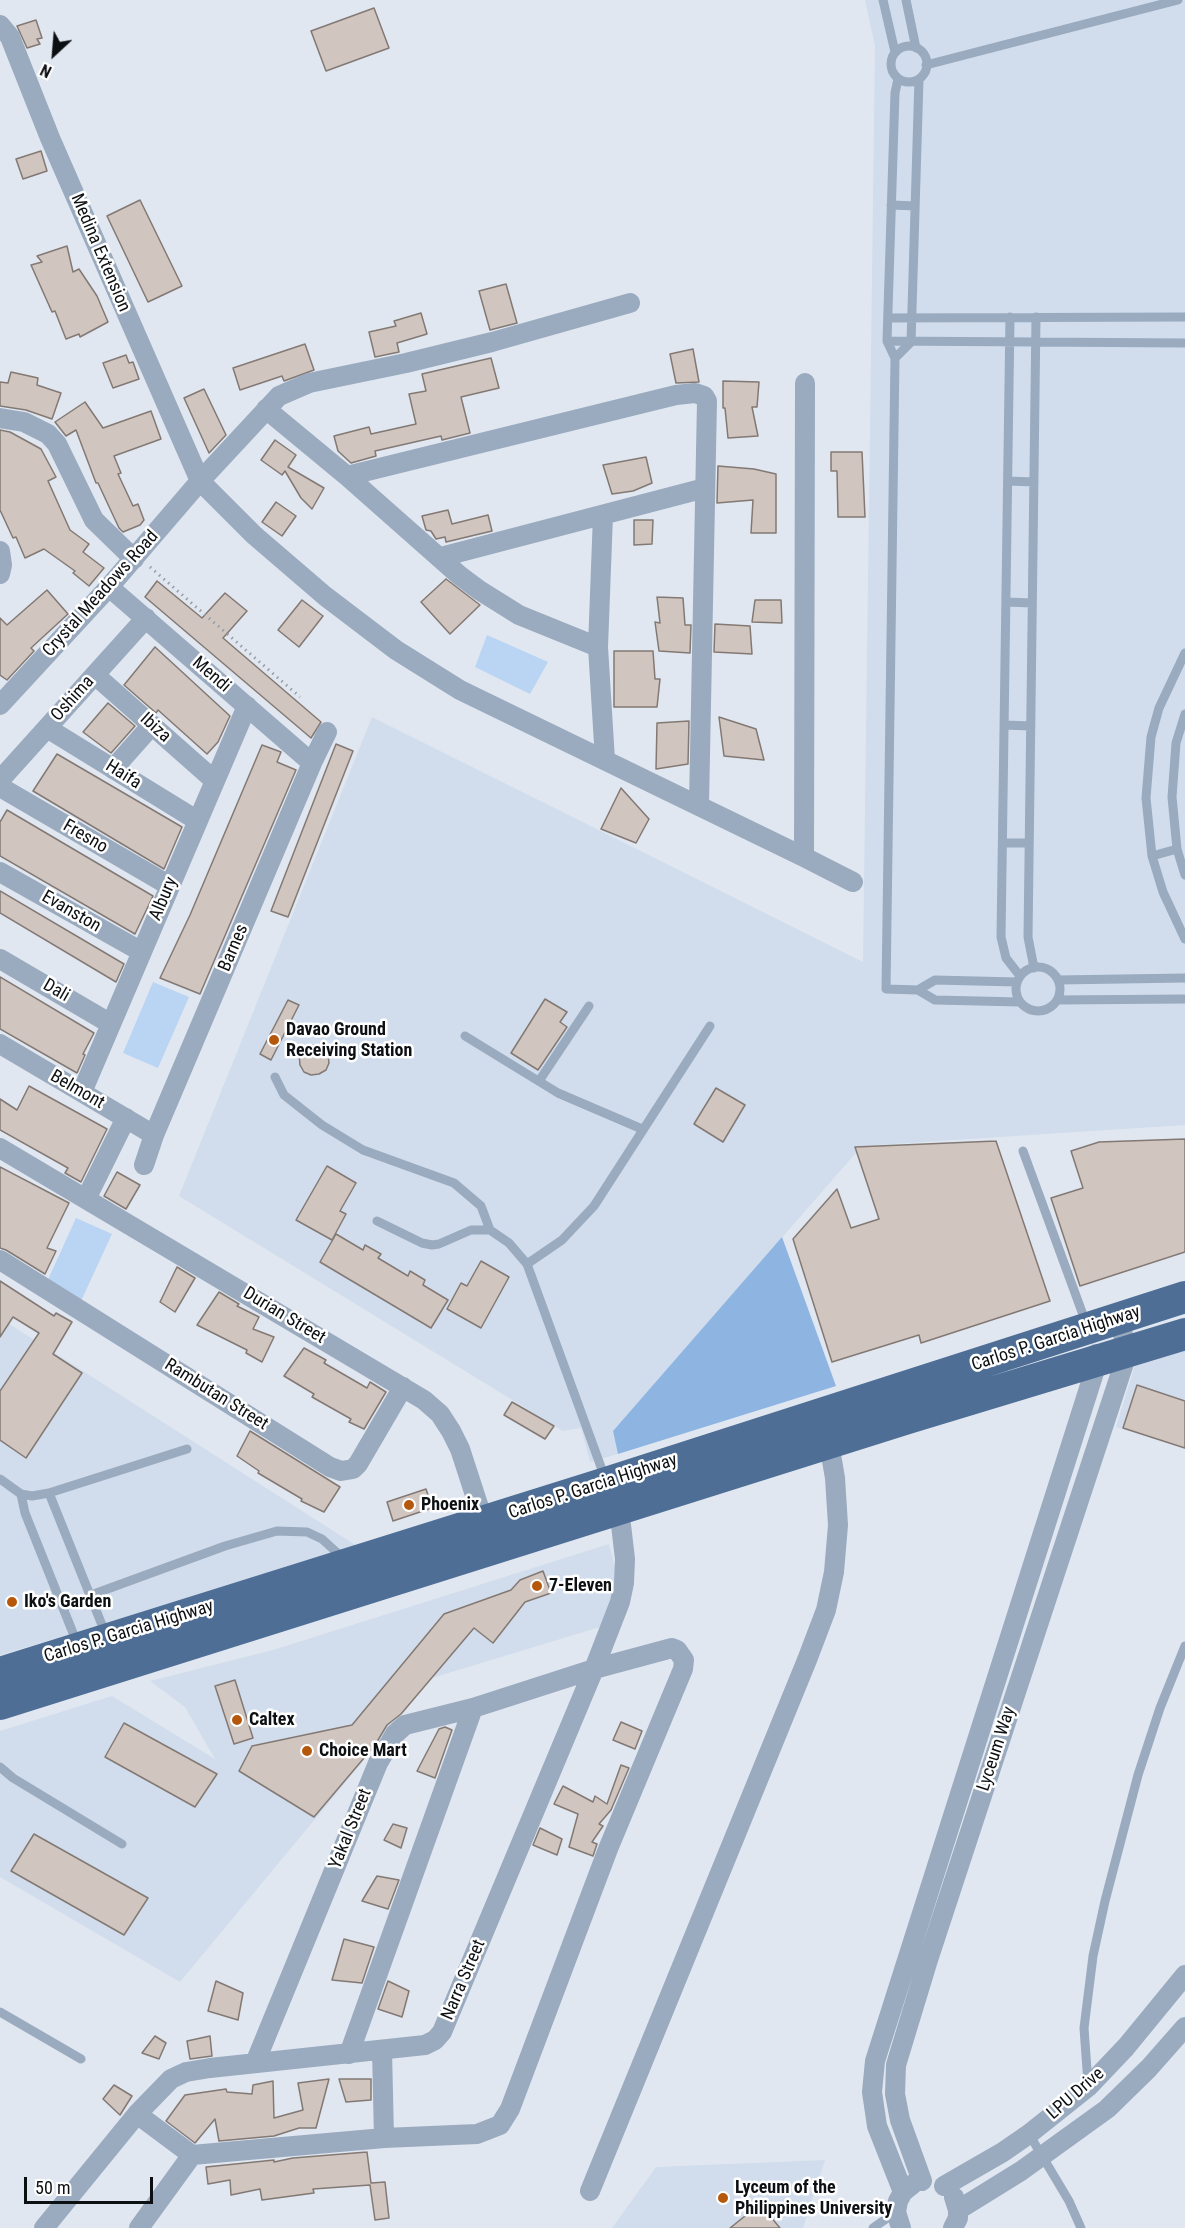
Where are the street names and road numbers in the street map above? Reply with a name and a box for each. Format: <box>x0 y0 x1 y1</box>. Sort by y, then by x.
street label: Medina Extension <box>65 191 135 315</box>
street label: Crystal Meadows Road <box>39 526 163 662</box>
street label: Mendi <box>187 652 235 698</box>
street label: Oshima <box>47 672 99 726</box>
street label: Ibiza <box>135 709 175 747</box>
street label: Haifa <box>101 756 145 794</box>
street label: Fresno <box>59 816 111 858</box>
street label: Albury <box>145 874 183 924</box>
street label: Evanston <box>38 886 104 938</box>
street label: Barnes <box>214 921 254 975</box>
street label: Dali <box>39 975 73 1007</box>
street label: Belmont <box>46 1066 108 1114</box>
street label: Durian Street <box>239 1283 329 1349</box>
street label: Carlos P. Garcia Highway <box>969 1302 1143 1376</box>
street label: Rambutan Street <box>160 1355 272 1435</box>
street label: Carlos P. Garcia Highway <box>506 1450 680 1524</box>
street label: Carlos P. Garcia Highway <box>42 1596 216 1668</box>
street label: Lyceum Way <box>973 1704 1021 1794</box>
street label: Yakal Street <box>325 1786 377 1872</box>
street label: Narra Street <box>437 1937 491 2023</box>
street label: LPU Drive <box>1043 2063 1109 2125</box>

